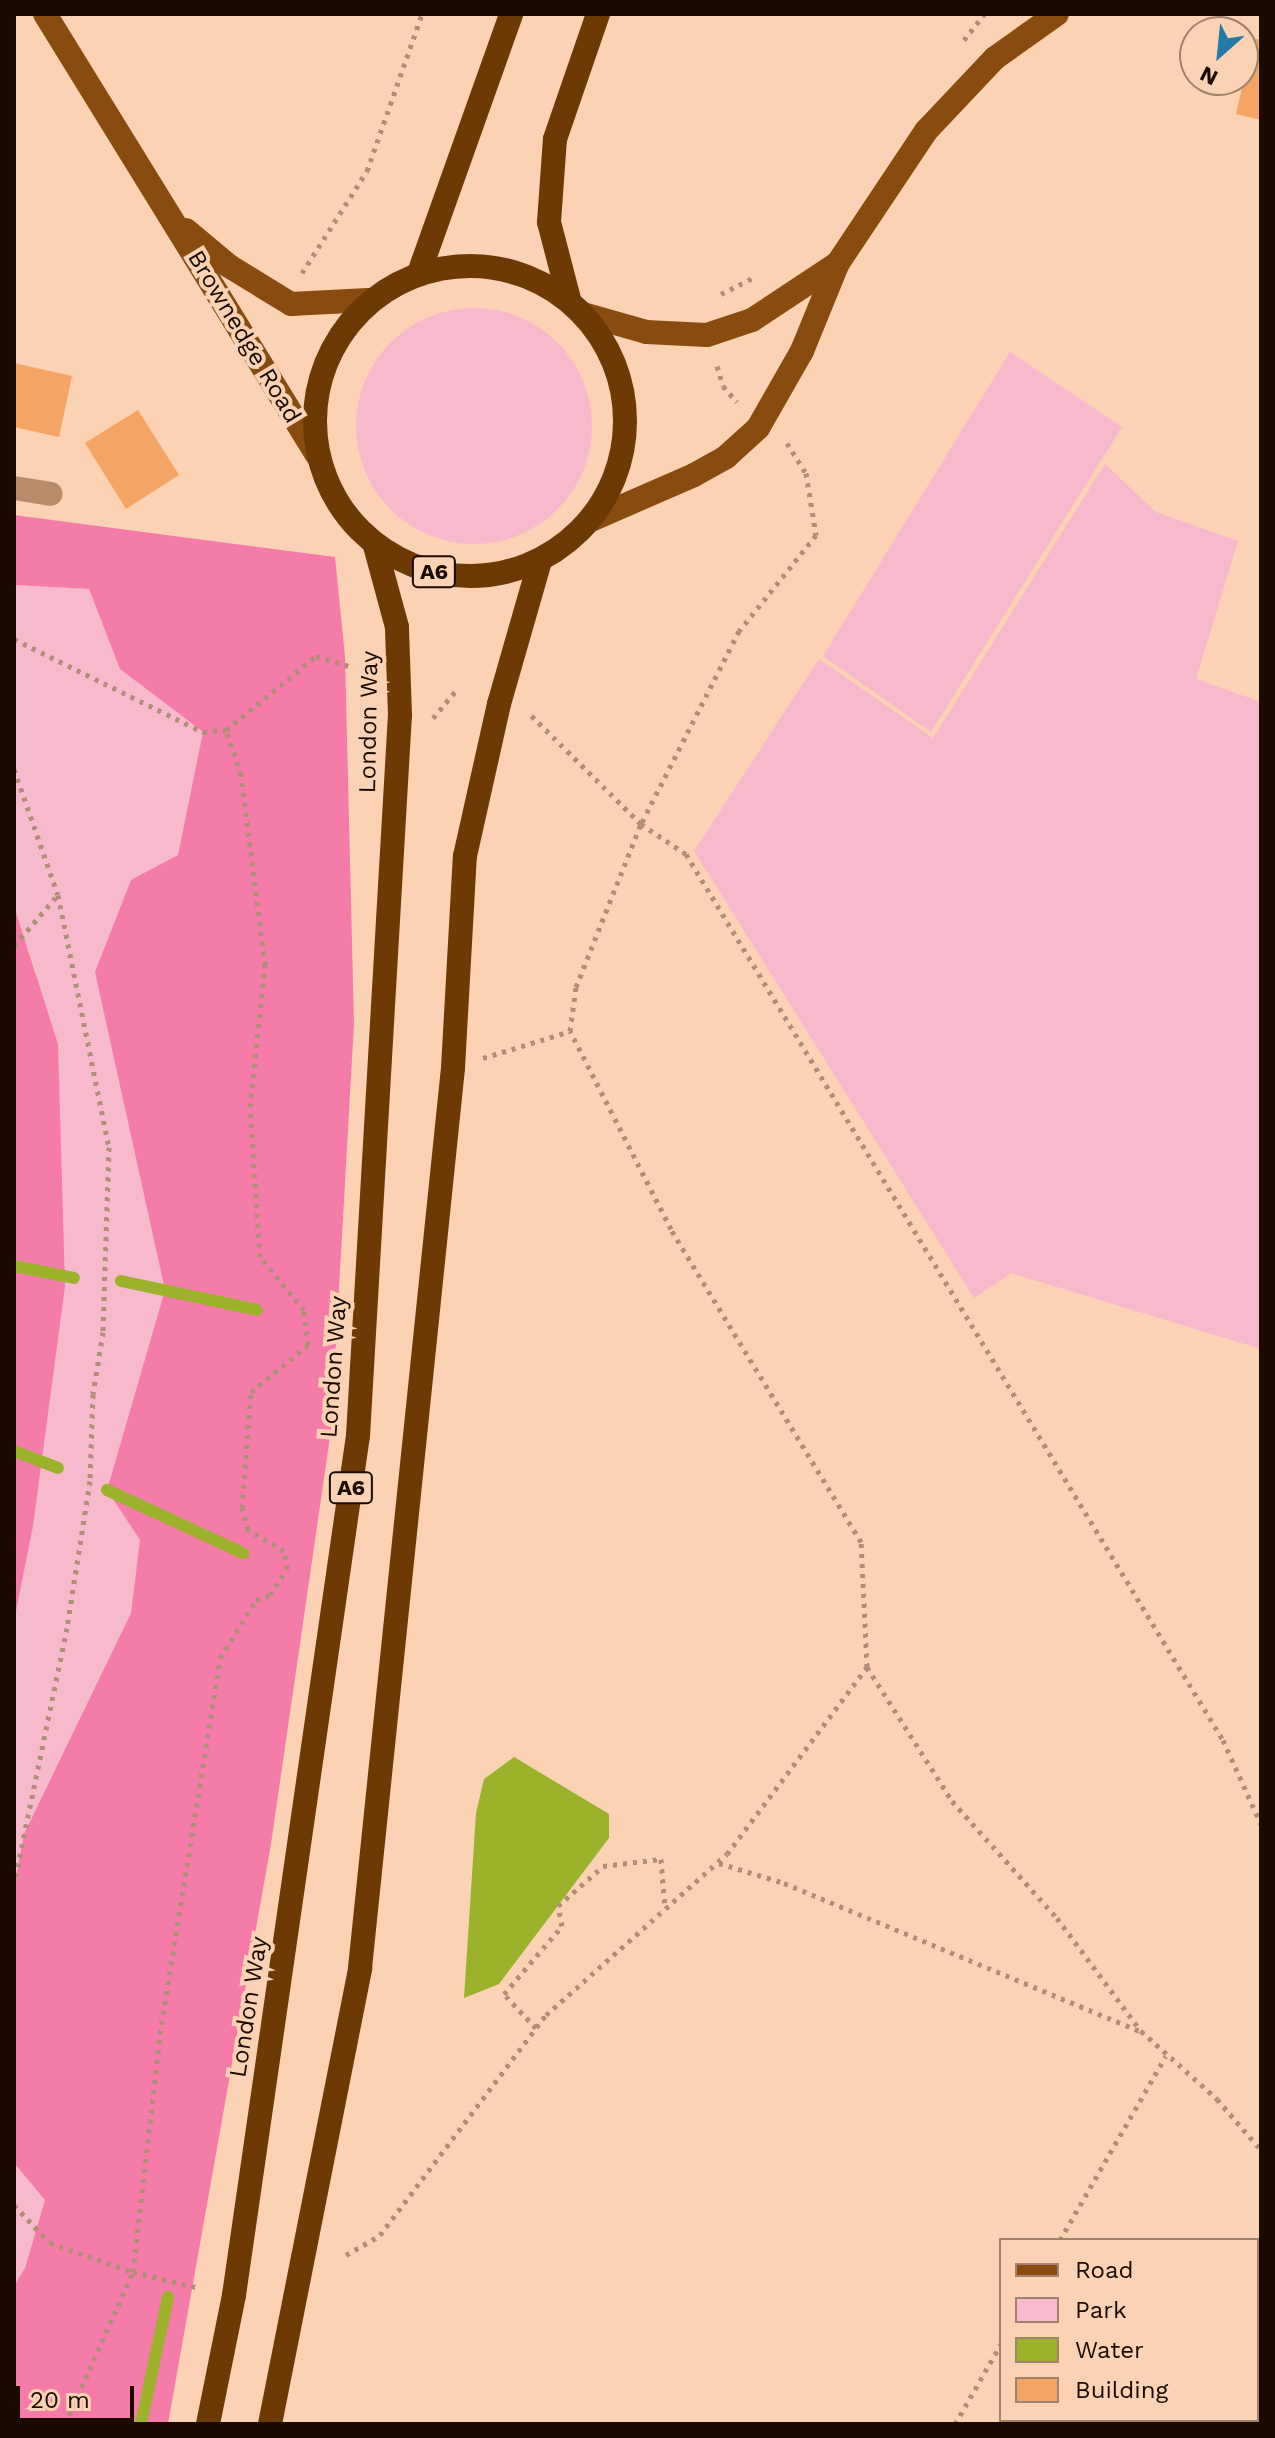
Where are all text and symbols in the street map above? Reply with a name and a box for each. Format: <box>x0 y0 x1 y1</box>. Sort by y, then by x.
north arrow <box>1179 16 1259 96</box>
text: N <box>1196 61 1222 91</box>
street label: Brownedge Road <box>181 245 307 429</box>
road number: A6 <box>410 554 458 590</box>
street label: London Way <box>353 650 385 794</box>
street label: London Way <box>315 1295 353 1439</box>
road number: A6 <box>327 1470 375 1506</box>
street label: London Way <box>224 1934 274 2080</box>
legend <box>999 2238 1259 2422</box>
text: Road <box>1075 2256 1134 2284</box>
text: Park <box>1075 2296 1127 2324</box>
text: Water <box>1075 2336 1144 2364</box>
scale bar <box>20 2370 138 2420</box>
text: Building <box>1075 2376 1168 2404</box>
text: 20 m <box>30 2386 90 2414</box>

